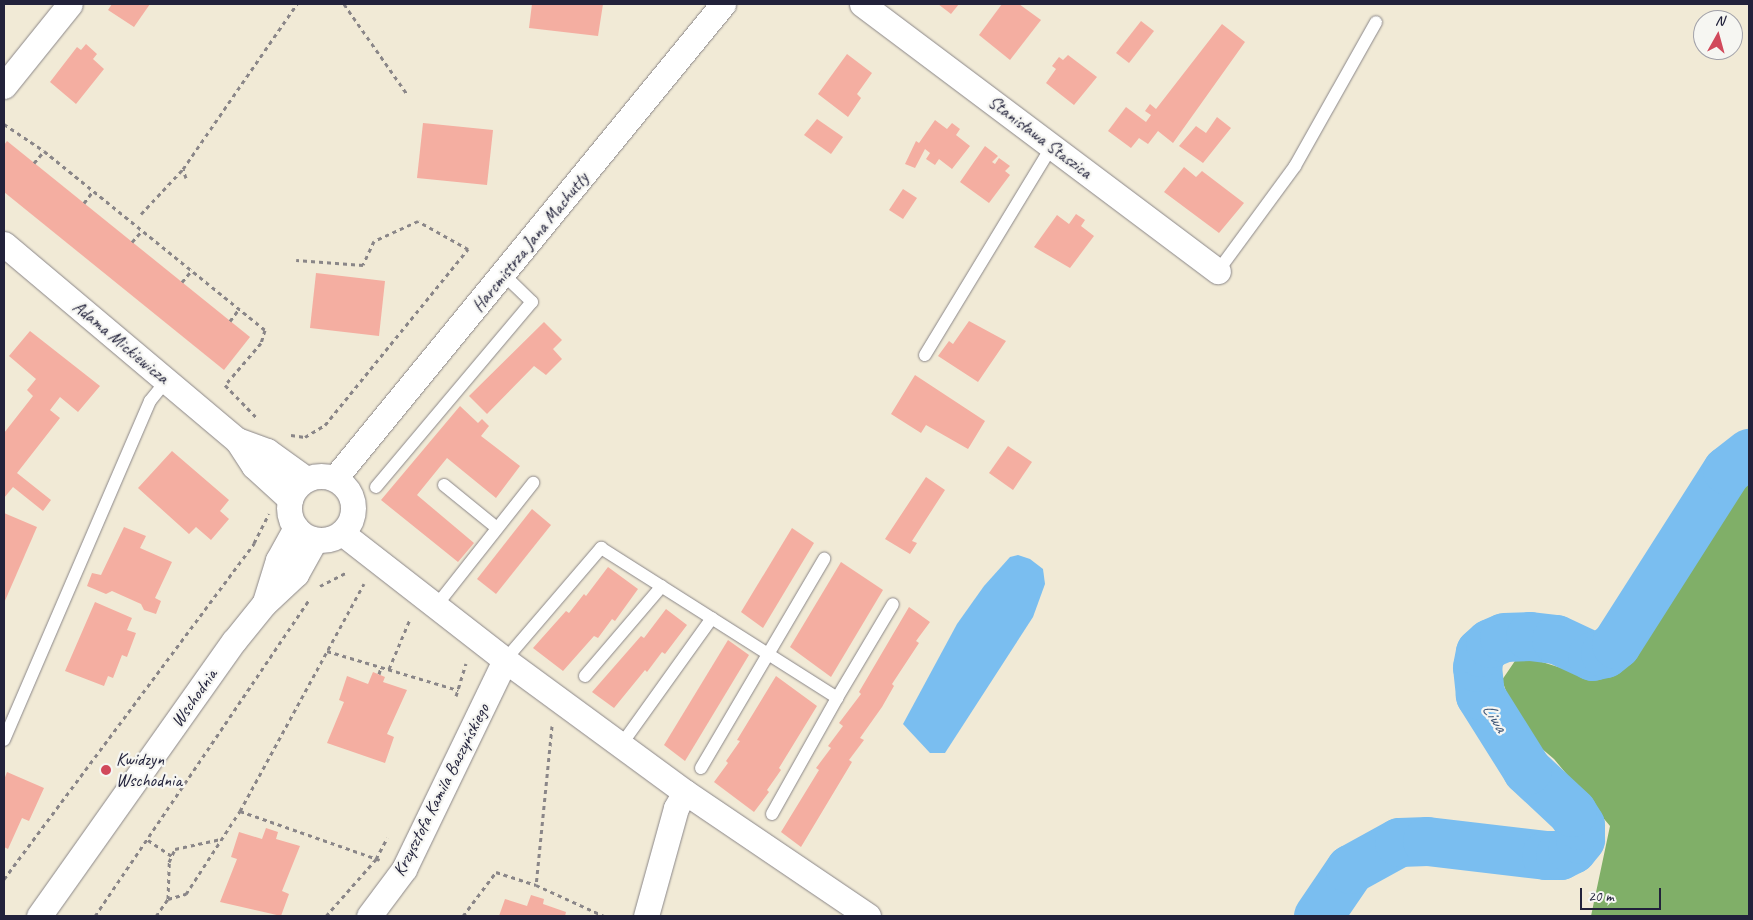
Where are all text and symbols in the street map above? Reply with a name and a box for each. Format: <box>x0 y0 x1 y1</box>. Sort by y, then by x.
north arrow <box>1693 10 1743 60</box>
text: N <box>1714 12 1725 30</box>
street label: Stanisława Staszica <box>984 91 1096 183</box>
street label: Harcmistrza Jana Machutty <box>467 168 593 316</box>
street label: Adama Mickiewicza <box>69 296 173 388</box>
street label: Wschodnia <box>166 665 222 731</box>
street label: Krzysztofa Kamila Baczyńskiego <box>388 700 494 880</box>
water label: Liwa <box>1477 700 1511 736</box>
place label: Kwidzyn Wschodnia <box>116 749 182 792</box>
marker: Kwidzyn Wschodnia <box>100 764 112 776</box>
scale bar <box>1583 878 1664 910</box>
text: 20 m <box>1588 887 1614 906</box>

